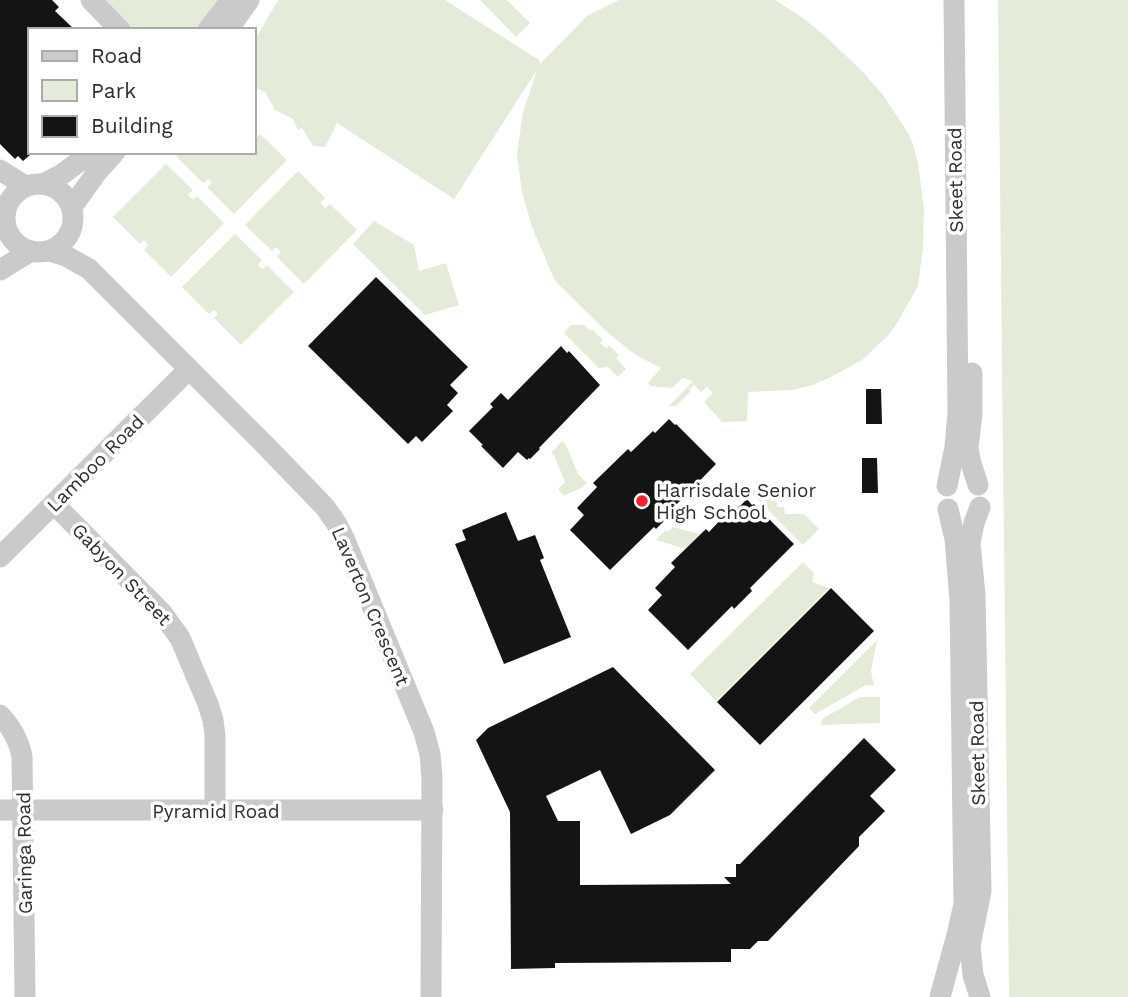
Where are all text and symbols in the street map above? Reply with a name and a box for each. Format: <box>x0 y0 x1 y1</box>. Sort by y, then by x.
legend <box>28 28 256 154</box>
text: Road <box>91 43 142 68</box>
text: Park <box>91 78 136 103</box>
text: Building <box>91 113 173 138</box>
street label: Skeet Road <box>943 127 968 233</box>
street label: Lamboo Road <box>42 410 149 517</box>
place label: Harrisdale Senior High School <box>656 479 816 524</box>
marker: Harrisdale Senior High School <box>634 493 650 509</box>
street label: Gabyon Street <box>67 519 176 630</box>
street label: Laverton Crescent <box>327 523 414 689</box>
street label: Skeet Road <box>965 700 990 806</box>
street label: Garinga Road <box>12 792 37 914</box>
street label: Pyramid Road <box>152 800 280 823</box>

